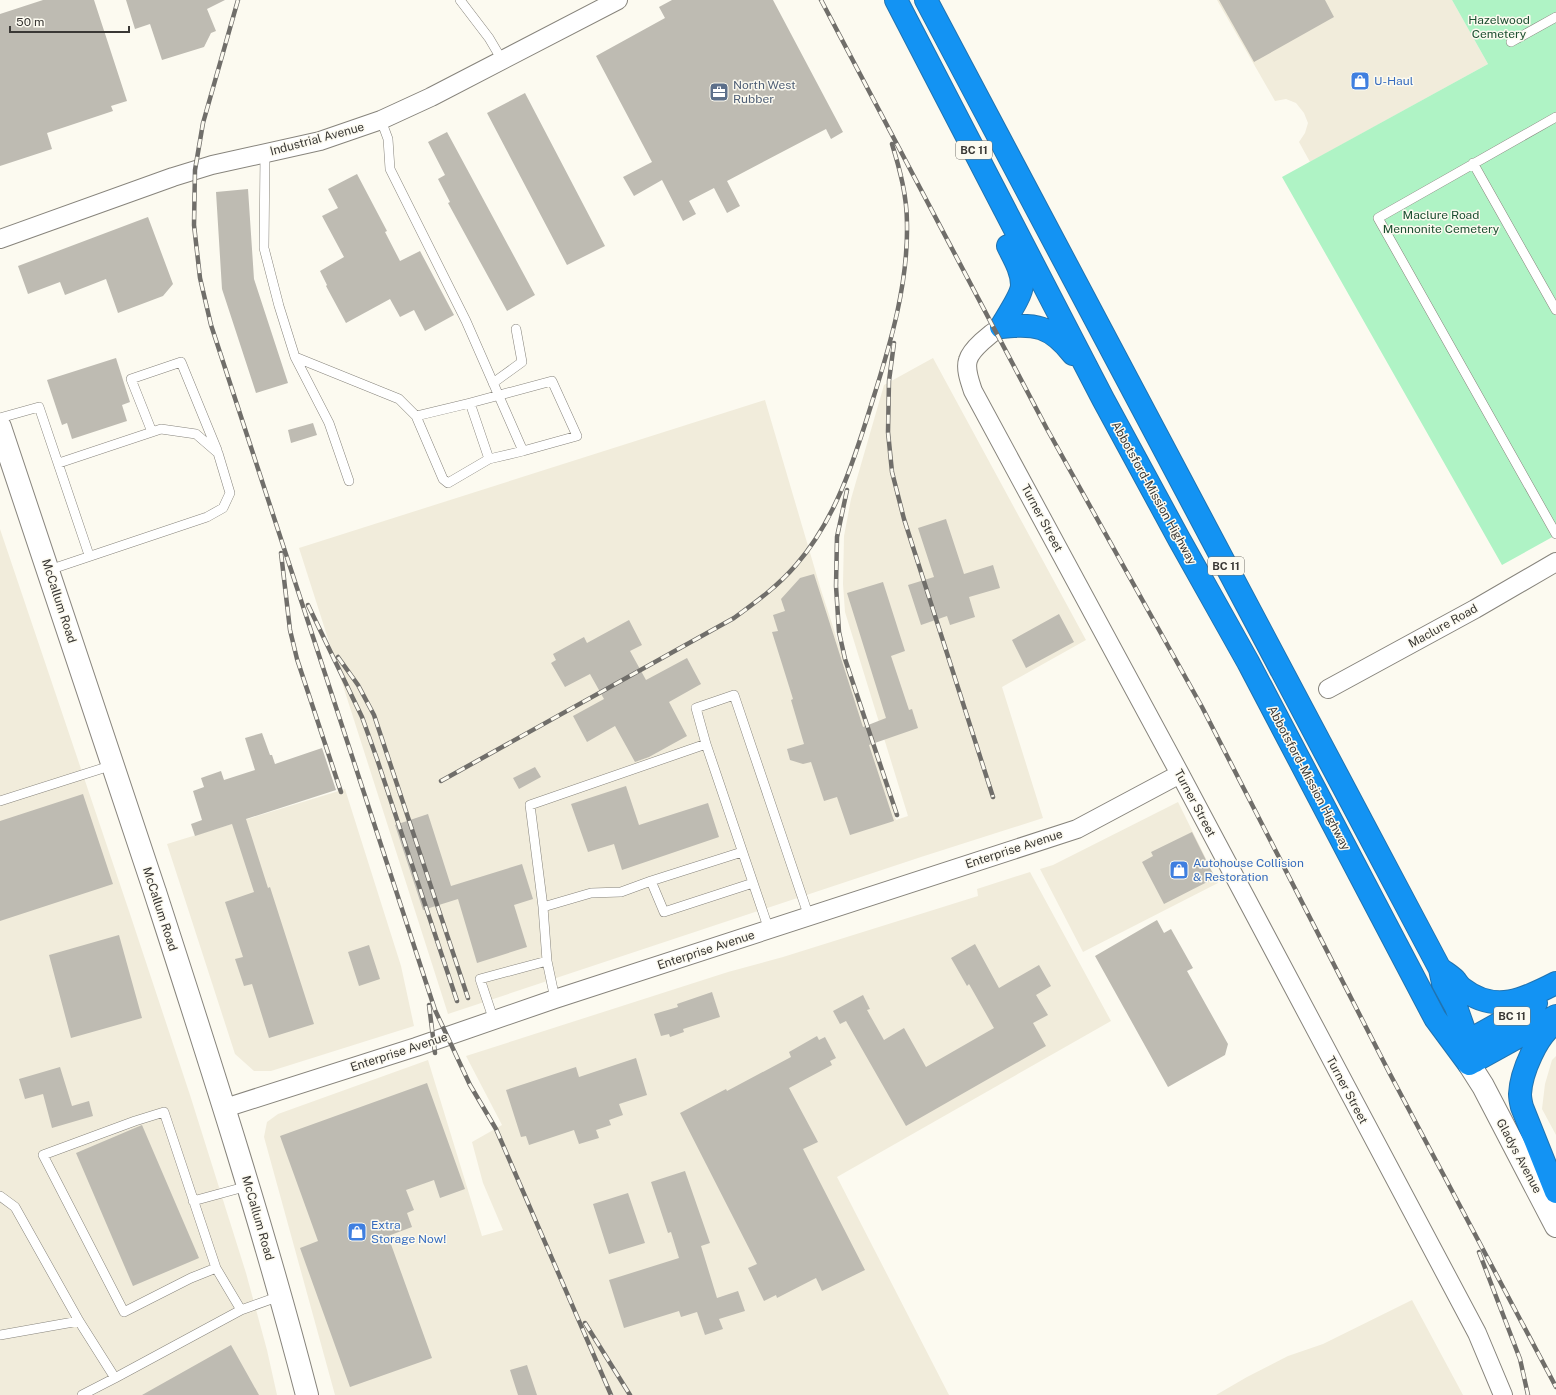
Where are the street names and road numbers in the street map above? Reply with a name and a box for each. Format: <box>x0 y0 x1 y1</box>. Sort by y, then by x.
street label: Industrial Avenue <box>268 120 366 158</box>
road number: BC 11 <box>956 141 992 159</box>
street label: Abbotsford-Mission Highway <box>1109 419 1200 568</box>
street label: Turner Street <box>1018 482 1066 554</box>
street label: McCallum Road <box>39 557 79 645</box>
road number: BC 11 <box>1208 557 1244 575</box>
street label: Maclure Road <box>1406 601 1480 651</box>
street label: Abbotsford-Mission Highway <box>1265 703 1353 853</box>
street label: Turner Street <box>1171 767 1219 839</box>
street label: Enterprise Avenue <box>963 827 1065 871</box>
street label: McCallum Road <box>140 865 180 953</box>
street label: Enterprise Avenue <box>655 928 757 972</box>
road number: BC 11 <box>1494 1007 1530 1025</box>
street label: Enterprise Avenue <box>348 1030 450 1074</box>
street label: Turner Street <box>1323 1054 1371 1126</box>
street label: Gladys Avenue <box>1493 1116 1545 1196</box>
street label: McCallum Road <box>239 1174 277 1262</box>

